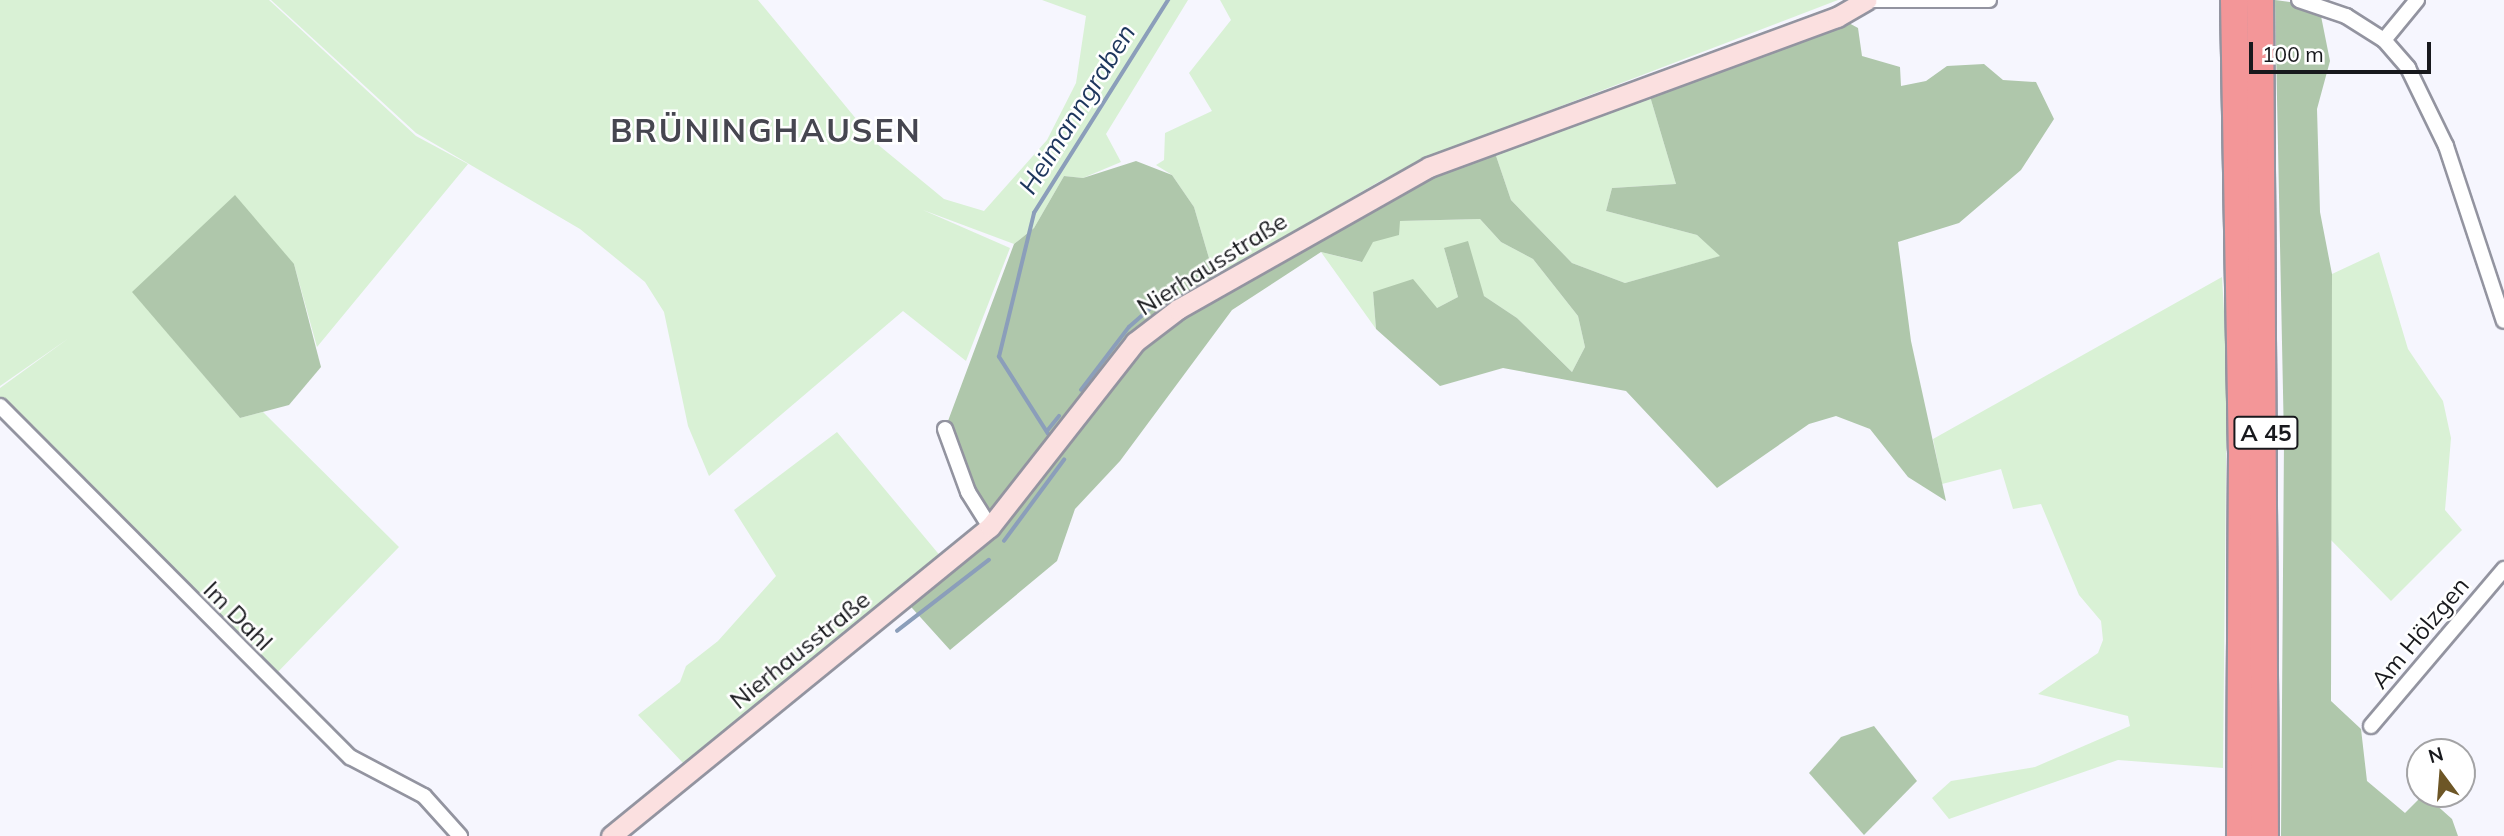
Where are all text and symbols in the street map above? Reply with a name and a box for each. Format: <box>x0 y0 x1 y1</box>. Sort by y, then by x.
water label: Heimanngraben <box>1012 18 1142 200</box>
scale bar <box>2252 28 2434 72</box>
text: 100 m <box>2262 41 2324 67</box>
district label: BRÜNINGHAUSEN <box>612 111 920 149</box>
street label: Nierhausstraße <box>1132 206 1292 322</box>
road number: A 45 <box>2233 414 2299 452</box>
street label: Am Hölzgen <box>2365 571 2475 695</box>
street label: Im Dahl <box>198 576 278 656</box>
street label: Nierhausstraße <box>724 585 876 715</box>
north arrow <box>2406 738 2476 808</box>
text: N <box>2426 741 2446 768</box>

